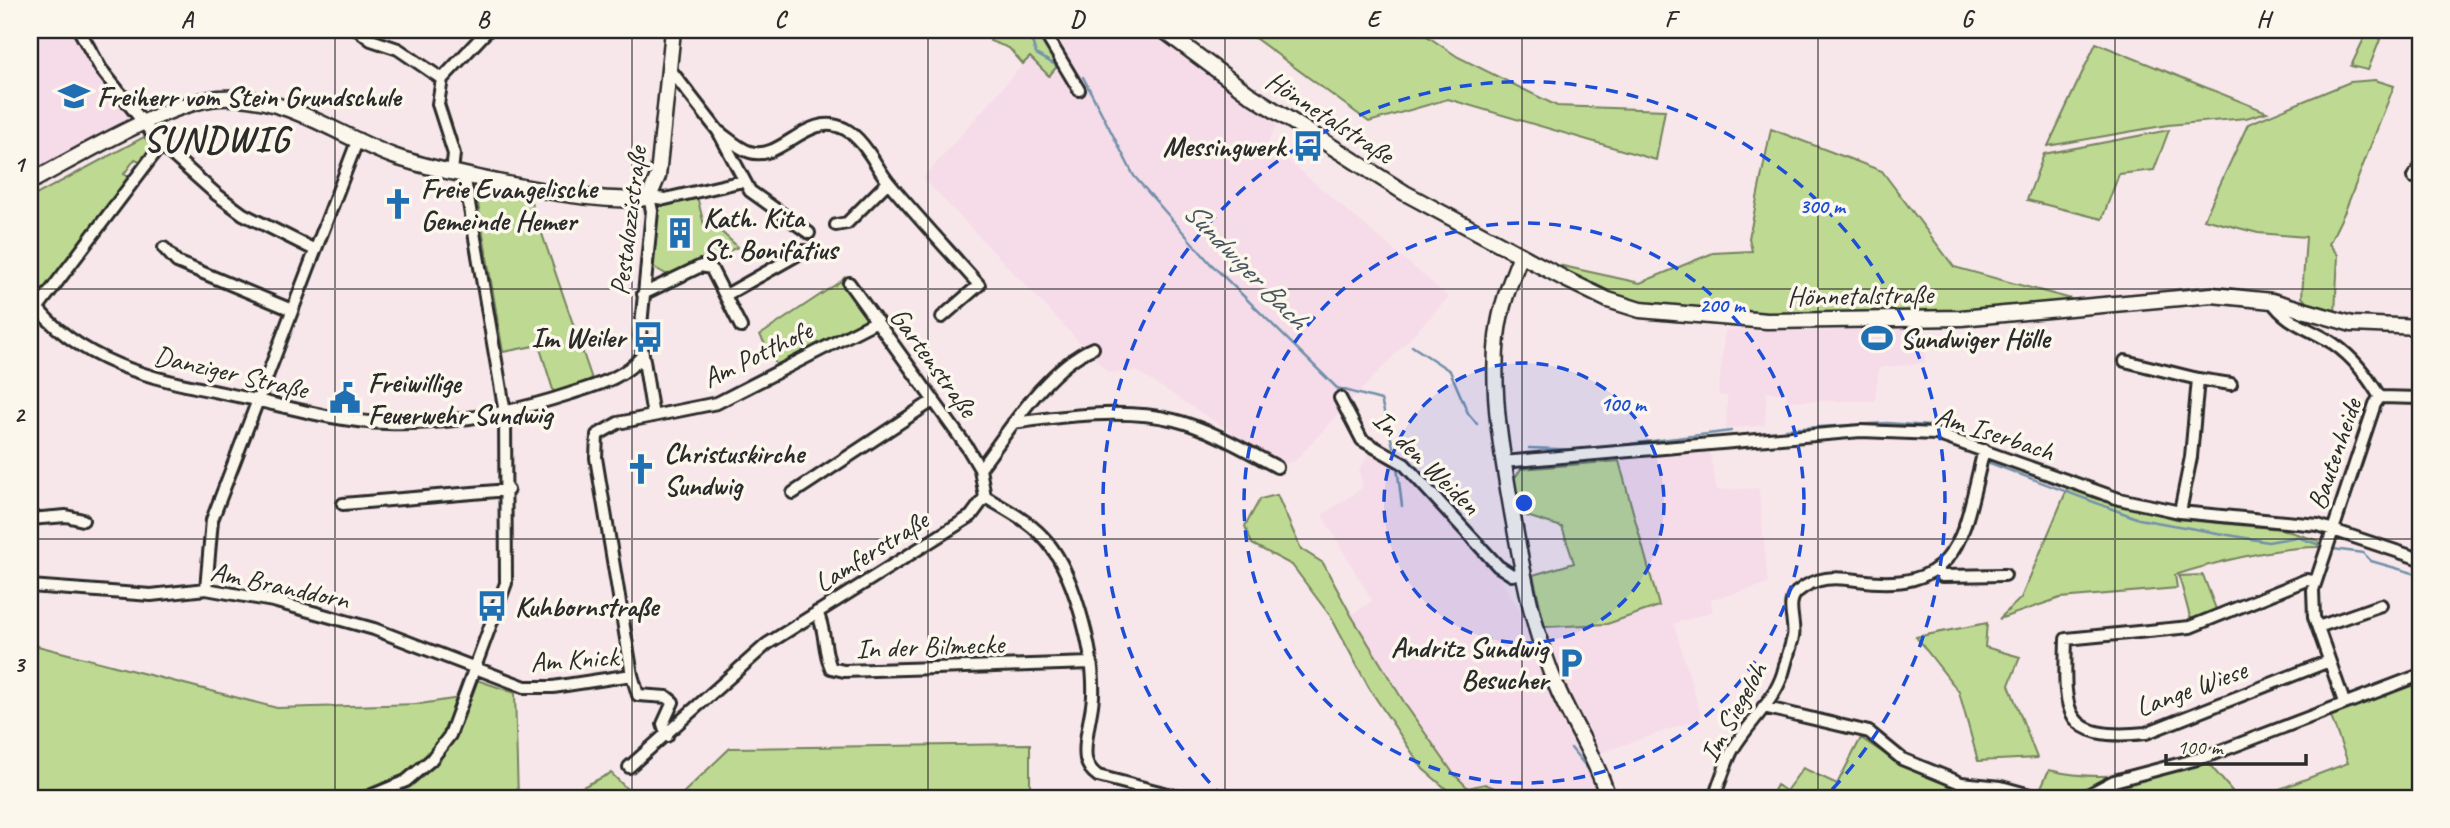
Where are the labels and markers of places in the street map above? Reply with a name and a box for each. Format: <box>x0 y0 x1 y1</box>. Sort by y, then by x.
school or university icon: Freiherr vom Stein Grundschule <box>57 79 91 113</box>
place label: Freiherr vom Stein Grundschule <box>97 79 403 114</box>
place label: Messingwerk <box>1163 129 1288 164</box>
bus stop icon: Messingwerk <box>1291 129 1325 163</box>
place label: Freie Evangelische Gemeinde Hemer <box>421 171 599 238</box>
church icon: Freie Evangelische Gemeinde Hemer <box>381 187 415 221</box>
place label: Kath. Kita St. Bonifatius <box>703 200 840 267</box>
building icon: Kath. Kita St. Bonifatius <box>663 216 697 250</box>
place label: Im Weiler <box>531 320 628 355</box>
bus stop icon: Im Weiler <box>631 320 665 354</box>
sports icon: Sundwiger Hölle <box>1860 321 1894 355</box>
place label: Sundwiger Hölle <box>1900 321 2052 356</box>
place label: Freiwillige Feuerwehr Sundwig <box>368 365 555 432</box>
public building icon: Freiwillige Feuerwehr Sundwig <box>328 381 362 415</box>
place label: Christuskirche Sundwig <box>664 436 806 503</box>
church icon: Christuskirche Sundwig <box>624 452 658 486</box>
centre of rings <box>1512 491 1536 515</box>
bus stop icon: Kuhbornstraße <box>475 589 509 623</box>
place label: Kuhbornstraße <box>515 589 661 624</box>
place label: Andritz Sundwig Besucher <box>1391 630 1551 697</box>
parking icon: Andritz Sundwig Besucher <box>1554 646 1588 680</box>

